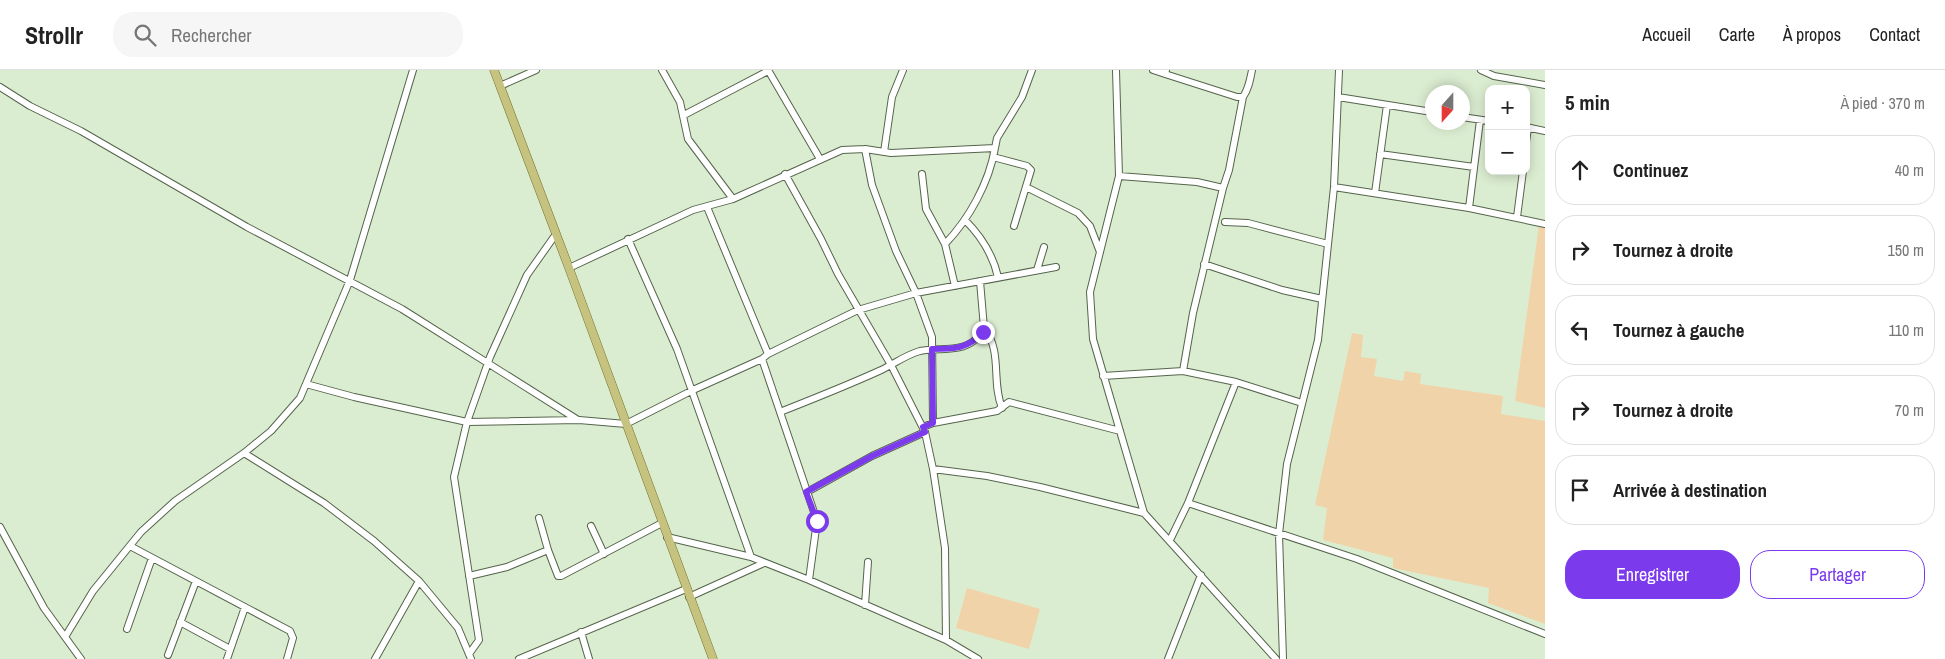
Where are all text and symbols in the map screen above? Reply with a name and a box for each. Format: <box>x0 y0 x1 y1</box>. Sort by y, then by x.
search box <box>113 12 463 57</box>
text: Strollr <box>25 19 83 51</box>
icon: search <box>131 21 159 49</box>
text: Rechercher <box>171 22 252 48</box>
text: Accueil <box>1642 22 1691 47</box>
text: Carte <box>1719 22 1755 47</box>
text: À propos <box>1783 22 1841 47</box>
text: Contact <box>1869 22 1920 47</box>
north arrow <box>1425 85 1470 130</box>
map controls <box>1485 85 1530 175</box>
button: + <box>1485 85 1530 130</box>
text: 5 min <box>1565 88 1610 117</box>
text: À pied · 370 m <box>1840 92 1925 114</box>
button: − <box>1485 130 1530 175</box>
icon: ahead <box>1566 156 1594 184</box>
text: Continuez <box>1613 157 1688 183</box>
text: 40 m <box>1895 159 1924 181</box>
icon: right <box>1566 236 1594 264</box>
text: Tournez à droite <box>1613 237 1733 263</box>
text: 150 m <box>1888 239 1924 261</box>
icon: left <box>1566 316 1594 344</box>
text: Tournez à gauche <box>1613 317 1744 343</box>
text: 110 m <box>1888 319 1924 341</box>
route end <box>972 321 995 344</box>
icon: right <box>1566 396 1594 424</box>
text: Tournez à droite <box>1613 397 1733 423</box>
text: 70 m <box>1895 399 1924 421</box>
icon: arrive <box>1566 476 1594 504</box>
text: Arrivée à destination <box>1613 477 1767 503</box>
route start <box>806 510 829 533</box>
button: Enregistrer <box>1565 550 1740 599</box>
button: Partager <box>1750 550 1925 599</box>

